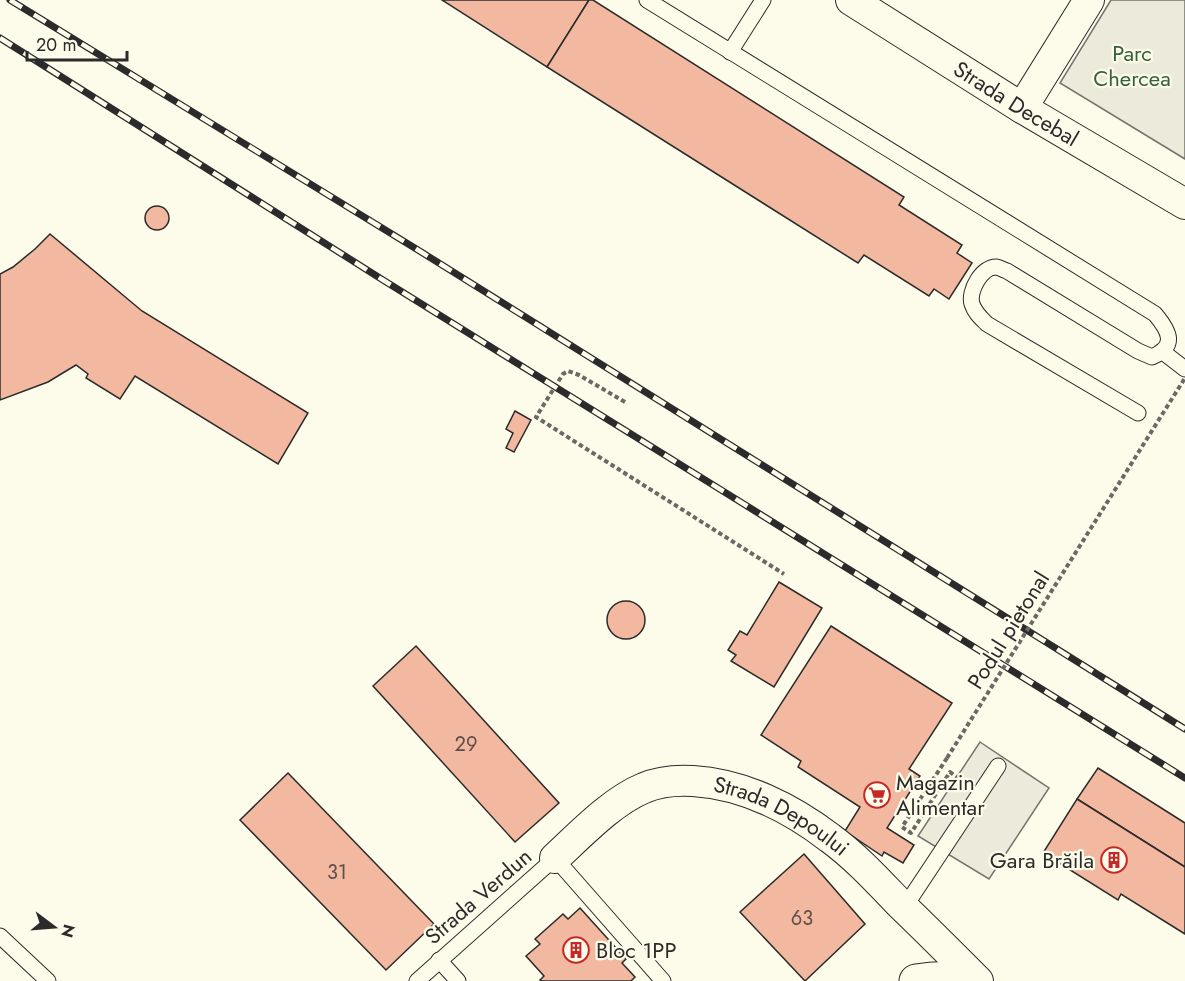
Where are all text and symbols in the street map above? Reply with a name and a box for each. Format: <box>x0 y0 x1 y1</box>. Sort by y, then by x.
scale bar <box>27 24 128 62</box>
text: 20 m <box>36 32 76 58</box>
park label: Parc Chercea <box>1093 37 1171 94</box>
street label: Strada Decebal <box>947 53 1085 154</box>
street label: Podul pietonal <box>959 565 1057 695</box>
house number: 29 <box>455 730 477 759</box>
place label: Magazin Alimentar <box>896 766 985 823</box>
street label: Strada Depoului <box>711 768 857 863</box>
supermarket icon: Magazin Alimentar <box>862 780 892 810</box>
street label: Strada Verdun <box>418 840 538 952</box>
place label: Gara Brăila <box>990 844 1094 876</box>
building icon: Gara Brăila <box>1099 845 1129 875</box>
house number: 31 <box>327 858 347 887</box>
north arrow <box>24 897 84 957</box>
house number: 63 <box>791 904 813 933</box>
text: N <box>55 922 81 940</box>
place label: Bloc 1PP <box>596 934 676 966</box>
building icon: Bloc 1PP <box>561 935 591 965</box>

